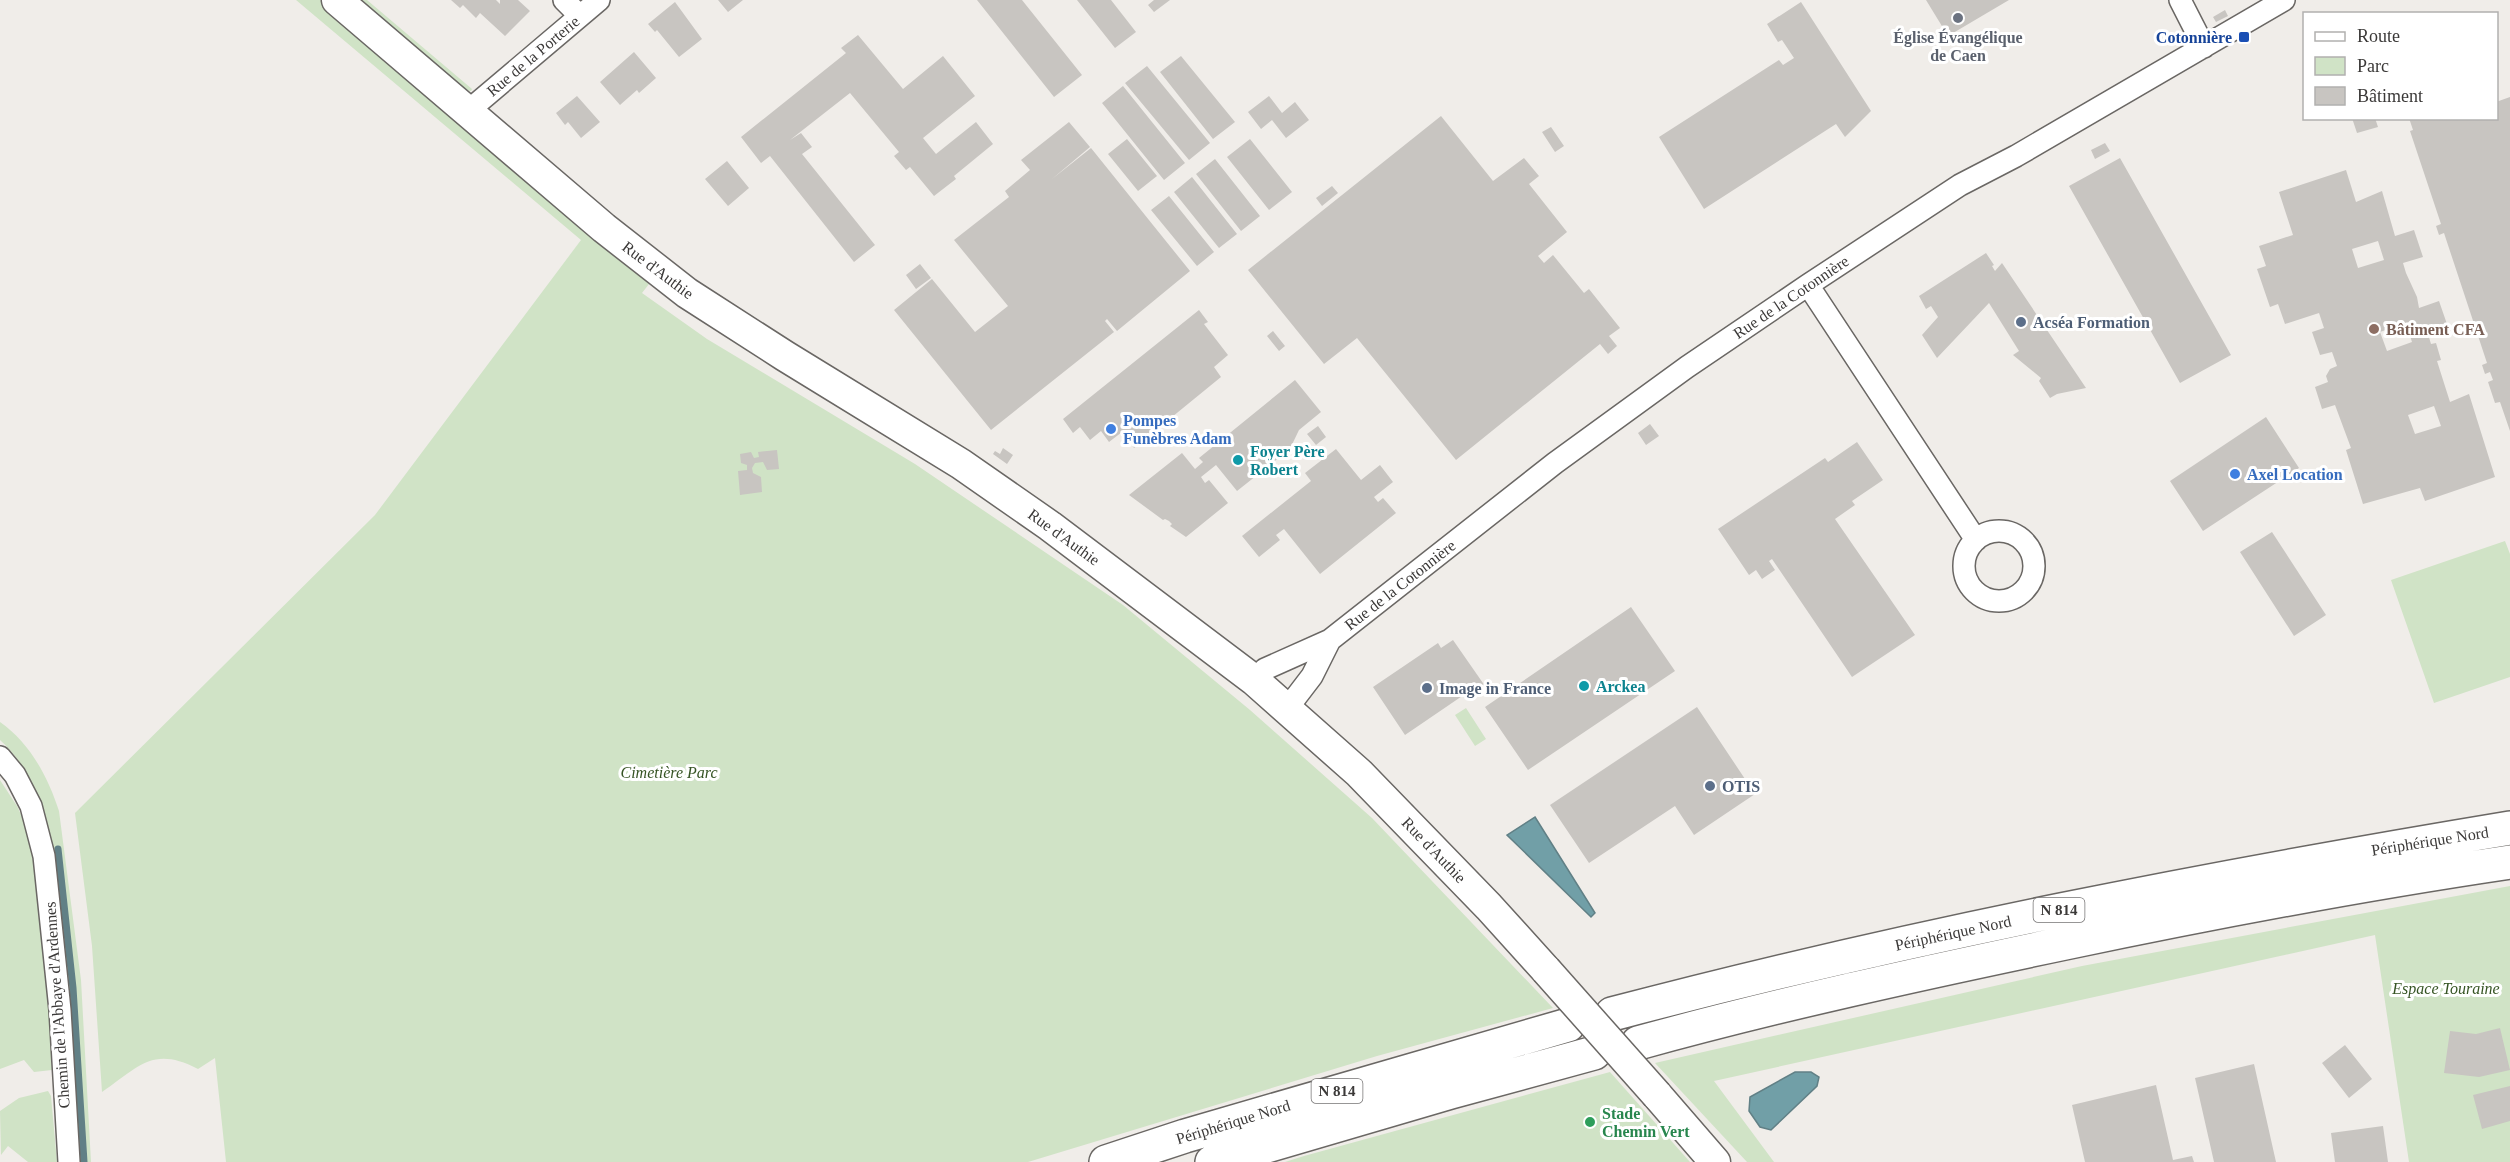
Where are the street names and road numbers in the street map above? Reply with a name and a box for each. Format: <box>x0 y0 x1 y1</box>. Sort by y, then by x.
street label: Rue de la Porterie <box>483 13 583 99</box>
street label: Rue d'Authie <box>619 238 697 302</box>
street label: Rue de la Cotonnière <box>1730 252 1852 342</box>
street label: Rue d'Authie <box>1025 505 1103 569</box>
street label: Rue de la Cotonnière <box>1341 537 1459 633</box>
street label: Rue d'Authie <box>1399 814 1469 886</box>
street label: Périphérique Nord <box>2370 823 2490 860</box>
road number: N 814 <box>2034 898 2084 922</box>
street label: Chemin de l'Abbaye d'Ardennes <box>41 901 74 1109</box>
street label: Périphérique Nord <box>1893 912 2013 955</box>
road number: N 814 <box>1312 1079 1362 1103</box>
street label: Périphérique Nord <box>1174 1097 1293 1148</box>

